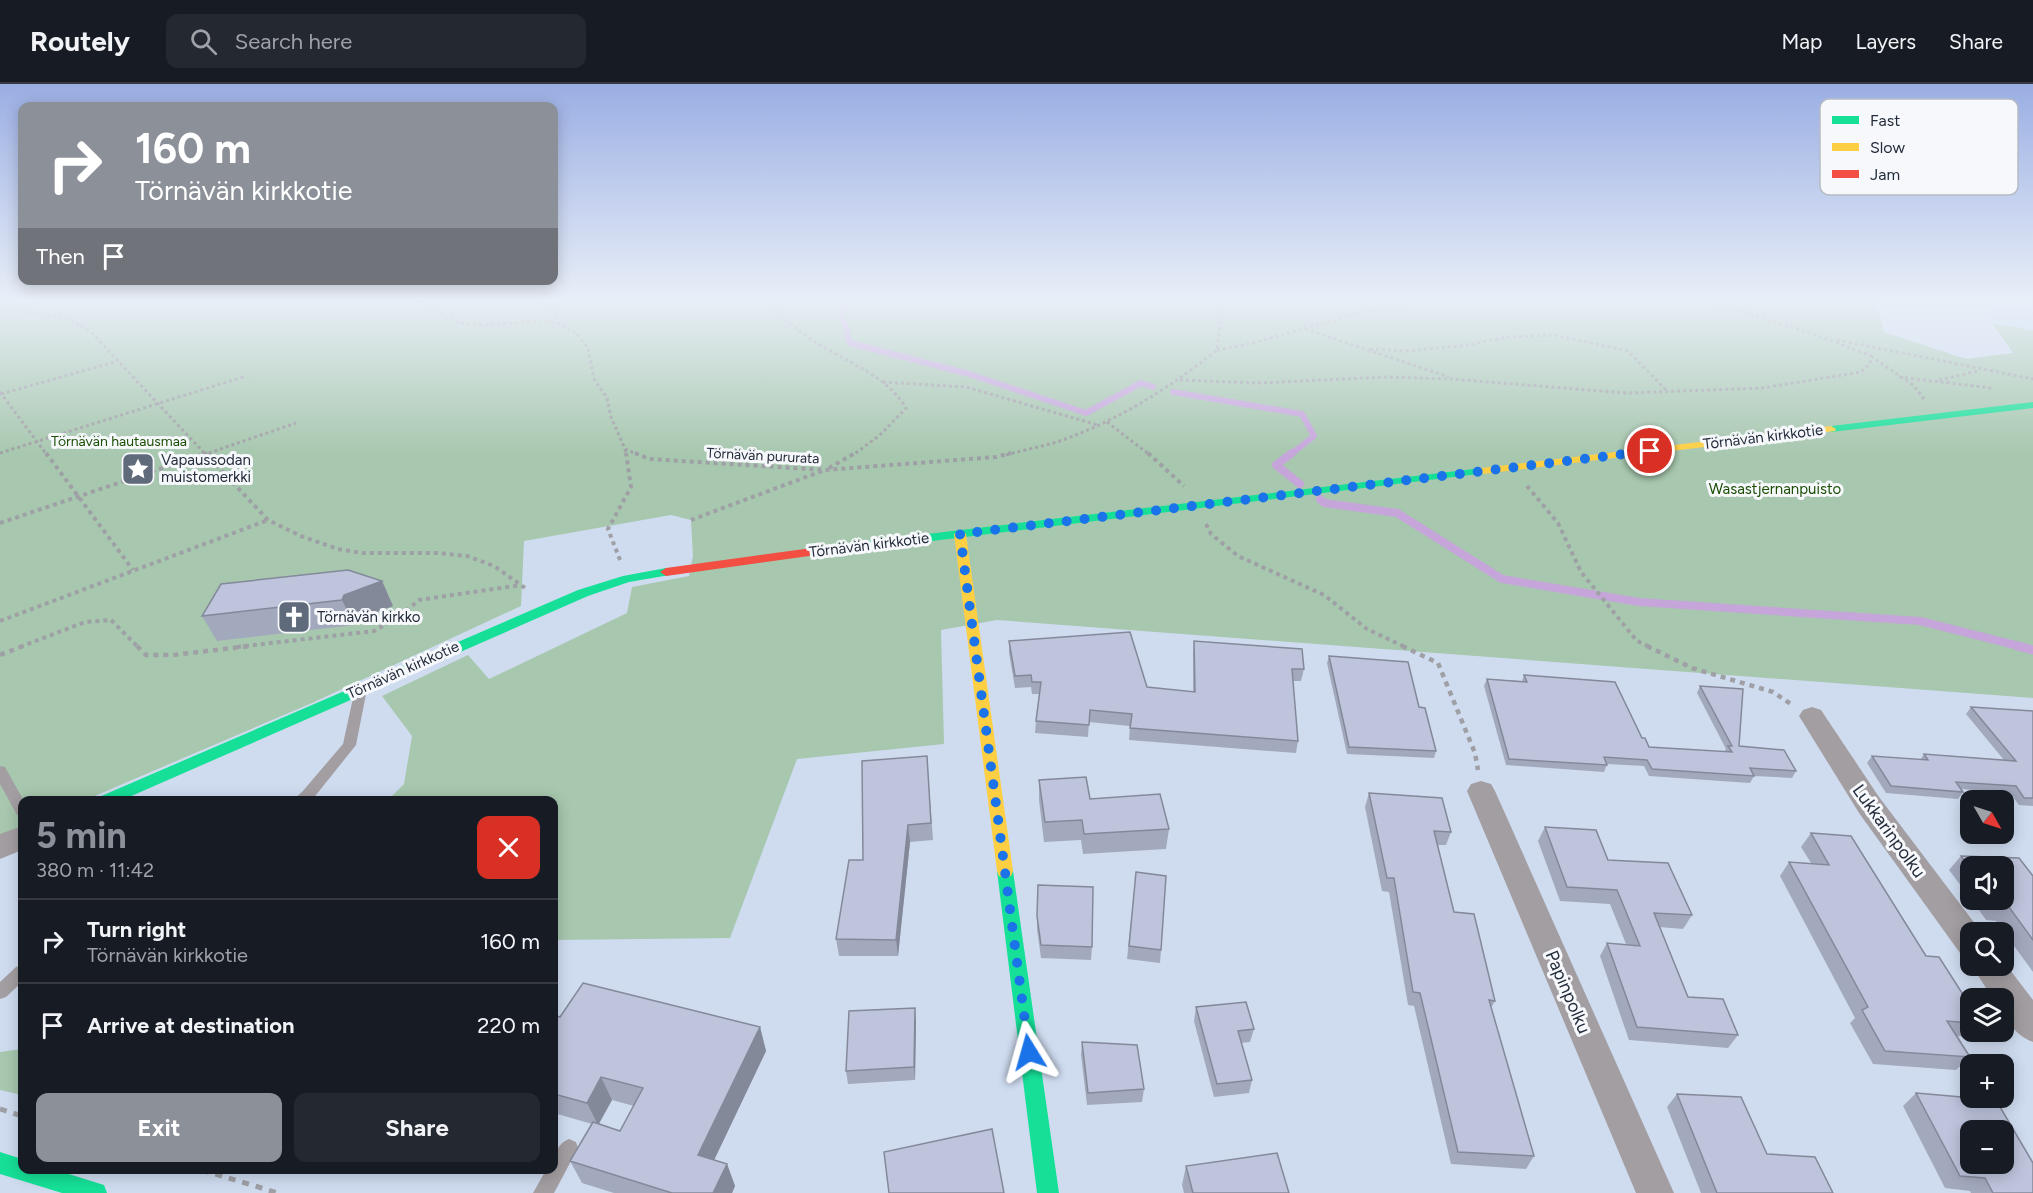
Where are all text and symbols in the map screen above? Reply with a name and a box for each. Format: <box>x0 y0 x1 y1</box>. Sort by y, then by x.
search box <box>166 14 586 68</box>
text: Routely <box>30 24 130 58</box>
icon: search <box>187 25 220 58</box>
text: Search here <box>235 28 352 55</box>
text: Map <box>1782 29 1822 54</box>
text: Layers <box>1855 29 1916 54</box>
text: Share <box>1949 29 2003 54</box>
legend <box>1820 99 2018 195</box>
text: Fast <box>1870 111 1900 130</box>
text: 160 m <box>135 123 251 174</box>
icon: right <box>36 126 114 204</box>
text: Slow <box>1870 138 1905 157</box>
text: Jam <box>1870 165 1900 184</box>
text: Törnävän kirkkotie <box>135 174 352 207</box>
icon: arrive <box>97 240 130 273</box>
text: Then <box>36 243 85 270</box>
street label: Törnävän kirkkotie <box>1702 421 1824 453</box>
pin <box>1624 425 1675 476</box>
park label: Törnävän hautausmaa <box>51 433 187 450</box>
icon: arrive <box>1633 434 1666 467</box>
street label: Törnävän pururata <box>706 445 820 467</box>
place icon: Vapaussodan muistomerkki <box>120 451 156 487</box>
place label: Vapaussodan muistomerkki <box>161 451 251 486</box>
park label: Wasastjernanpuisto <box>1709 480 1842 498</box>
street label: Törnävän kirkkotie <box>808 529 930 561</box>
church icon: Törnävän kirkko <box>276 599 312 635</box>
place label: Törnävän kirkko <box>317 608 421 626</box>
street label: Törnävän kirkkotie <box>344 637 462 703</box>
street label: Lukkarinpolku <box>1848 780 1930 882</box>
north arrow <box>1960 790 2014 844</box>
map controls <box>1960 790 2014 1174</box>
text: 5 min <box>36 814 127 857</box>
button: close <box>477 816 540 879</box>
button: sound <box>1960 856 2014 910</box>
text: 380 m · 11:42 <box>36 858 154 882</box>
text: Turn right <box>87 916 186 943</box>
button: search <box>1960 922 2014 976</box>
icon: right <box>36 925 69 958</box>
text: 160 m <box>480 928 540 955</box>
text: Törnävän kirkkotie <box>87 943 248 967</box>
street label: Papinpolku <box>1541 947 1595 1037</box>
button: layers <box>1960 988 2014 1042</box>
icon: arrive <box>36 1009 69 1042</box>
text: Arrive at destination <box>87 1012 295 1039</box>
text: 220 m <box>477 1012 540 1039</box>
position arrow <box>997 1020 1061 1084</box>
button: + <box>1960 1054 2014 1108</box>
button: Exit <box>36 1093 282 1162</box>
button: Share <box>294 1093 540 1162</box>
button: − <box>1960 1120 2014 1174</box>

